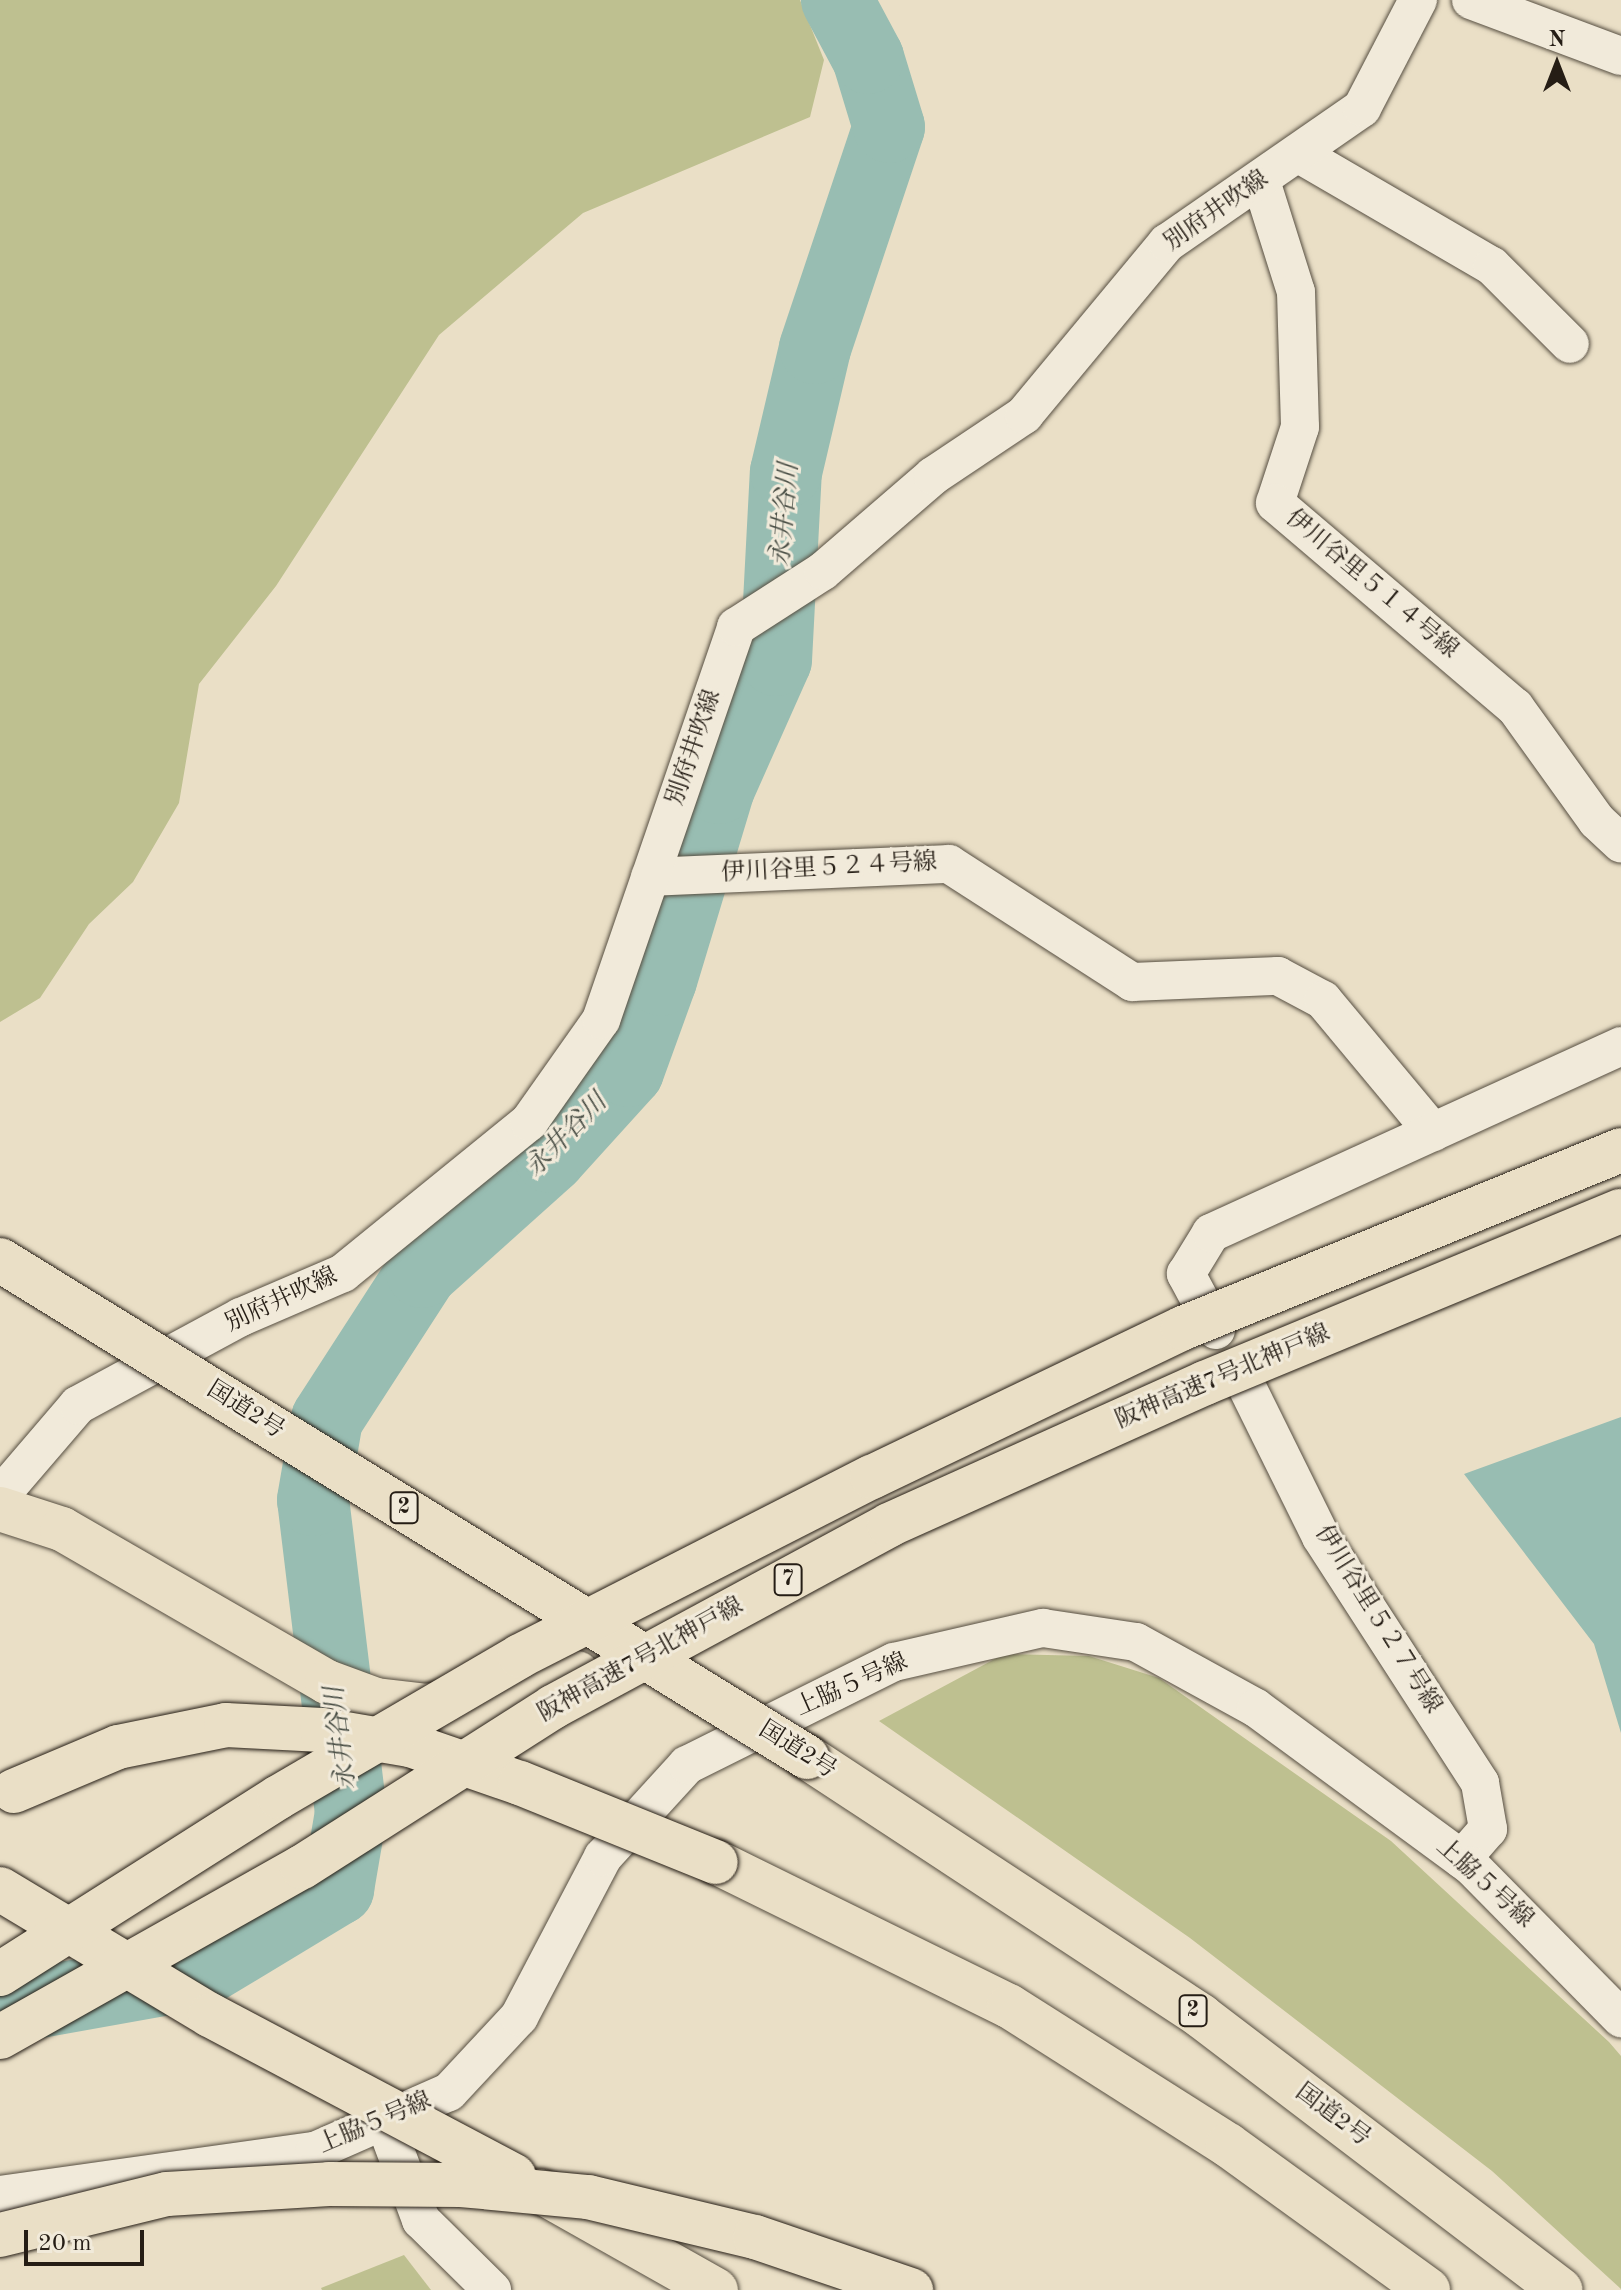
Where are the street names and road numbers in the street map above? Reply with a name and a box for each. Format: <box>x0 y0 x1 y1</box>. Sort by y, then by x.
street label: 別府井吹線 <box>1160 166 1274 258</box>
street label: 伊川谷里５１４号線 <box>1279 505 1463 665</box>
street label: 別府井吹線 <box>662 687 728 809</box>
street label: 伊川谷里５２４号線 <box>720 849 938 889</box>
street label: 別府井吹線 <box>222 1263 342 1339</box>
street label: 阪神高速7号北神戸線 <box>1112 1320 1334 1436</box>
street label: 国道2号 <box>201 1376 289 1446</box>
road number: 2 <box>388 1490 420 1526</box>
street label: 伊川谷里５２７号線 <box>1308 1521 1446 1719</box>
road number: 7 <box>772 1562 804 1598</box>
street label: 阪神高速7号北神戸線 <box>533 1593 749 1729</box>
street label: 上脇５号線 <box>791 1648 913 1724</box>
street label: 国道2号 <box>753 1716 841 1786</box>
street label: 上脇５号線 <box>1430 1833 1538 1935</box>
road number: 2 <box>1177 1993 1209 2029</box>
street label: 国道2号 <box>1289 2079 1375 2153</box>
street label: 上脇５号線 <box>314 2087 436 2161</box>

